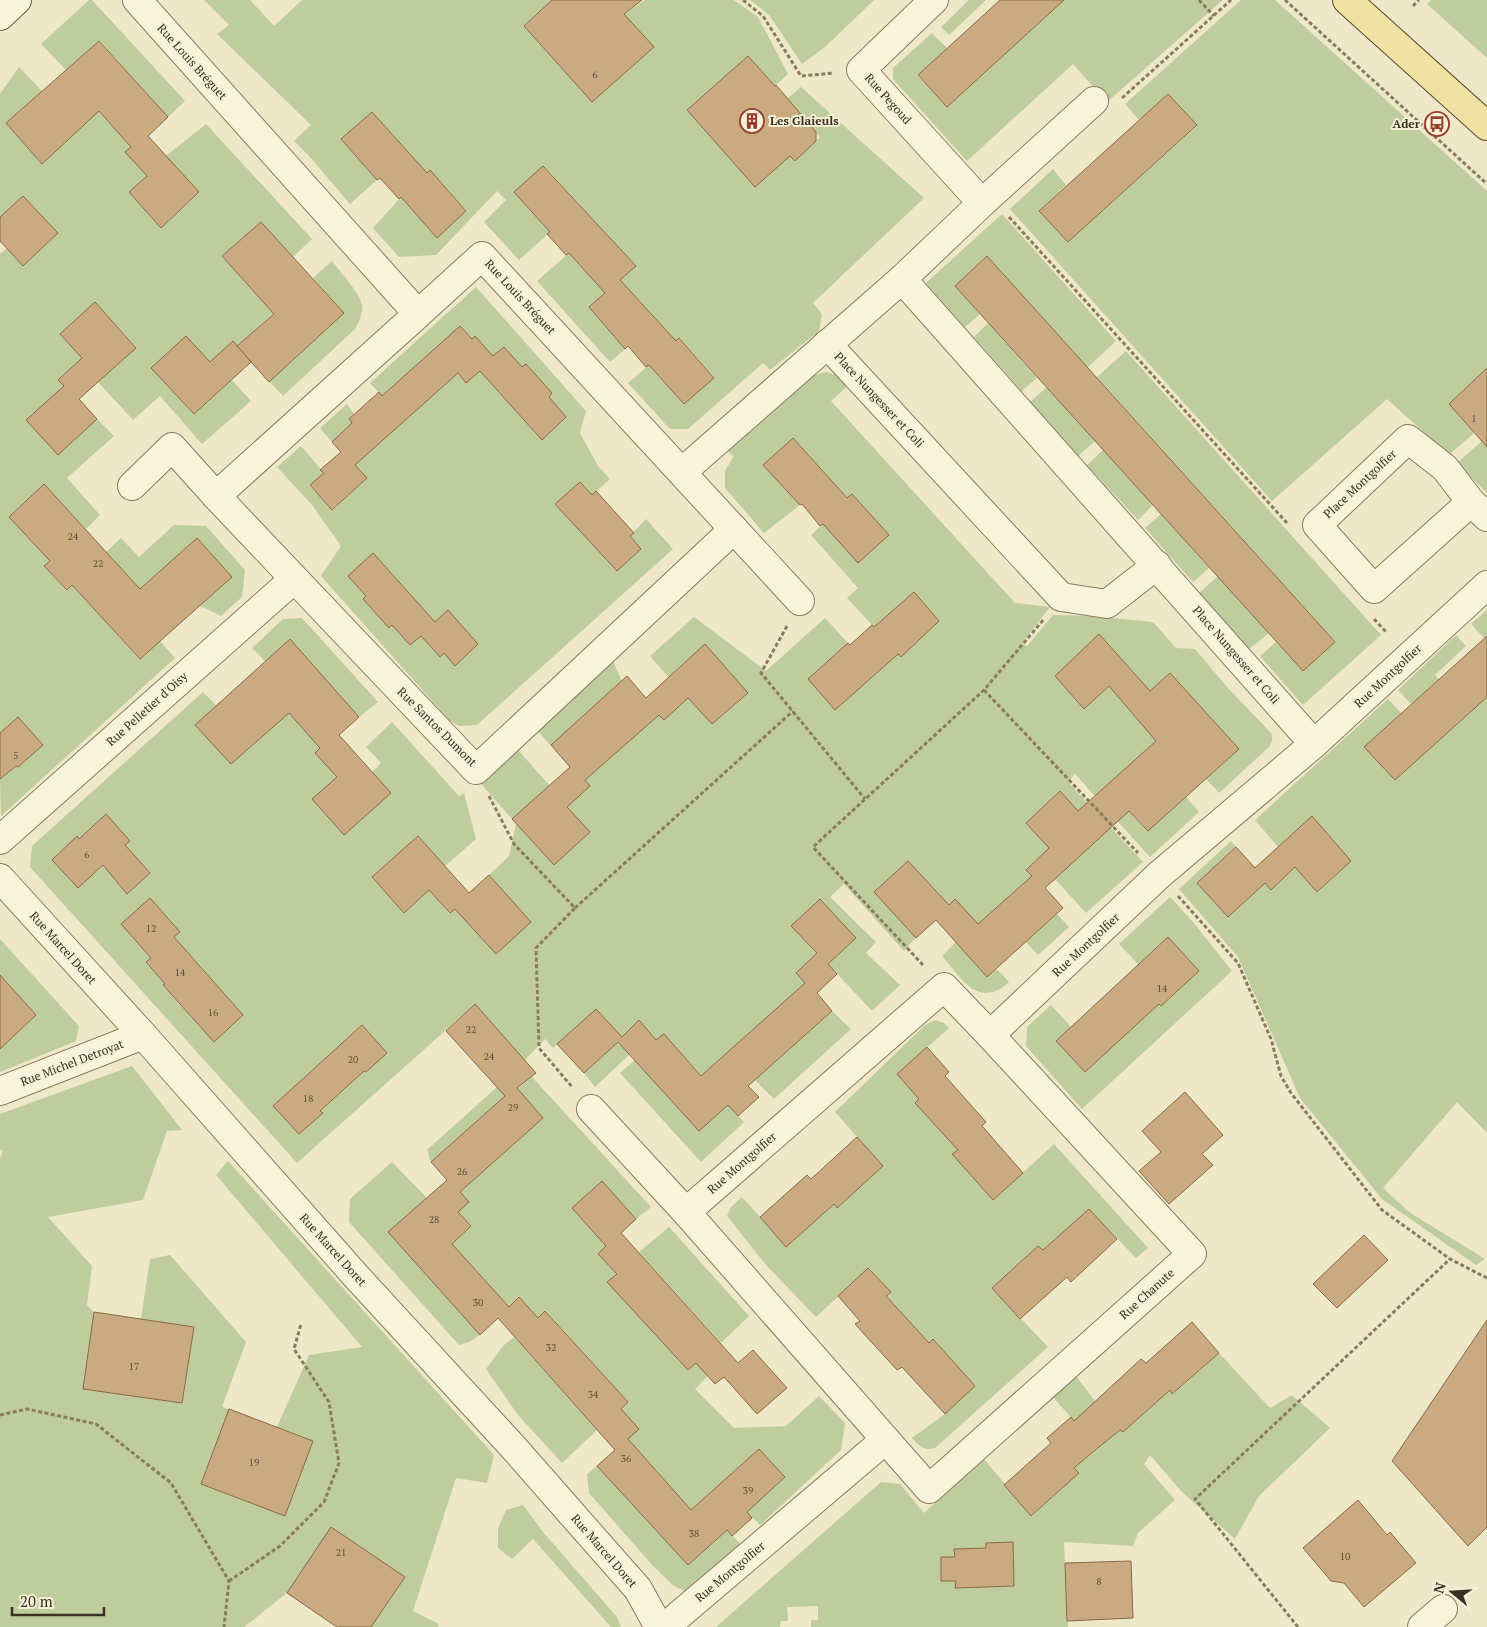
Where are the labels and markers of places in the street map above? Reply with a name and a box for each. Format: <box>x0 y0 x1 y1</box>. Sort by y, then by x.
building icon: Les Glaieuls <box>739 108 765 134</box>
bus stop icon: Ader <box>1424 111 1450 137</box>
place label: Les Glaieuls <box>770 113 839 128</box>
place label: Ader <box>1392 116 1421 131</box>

